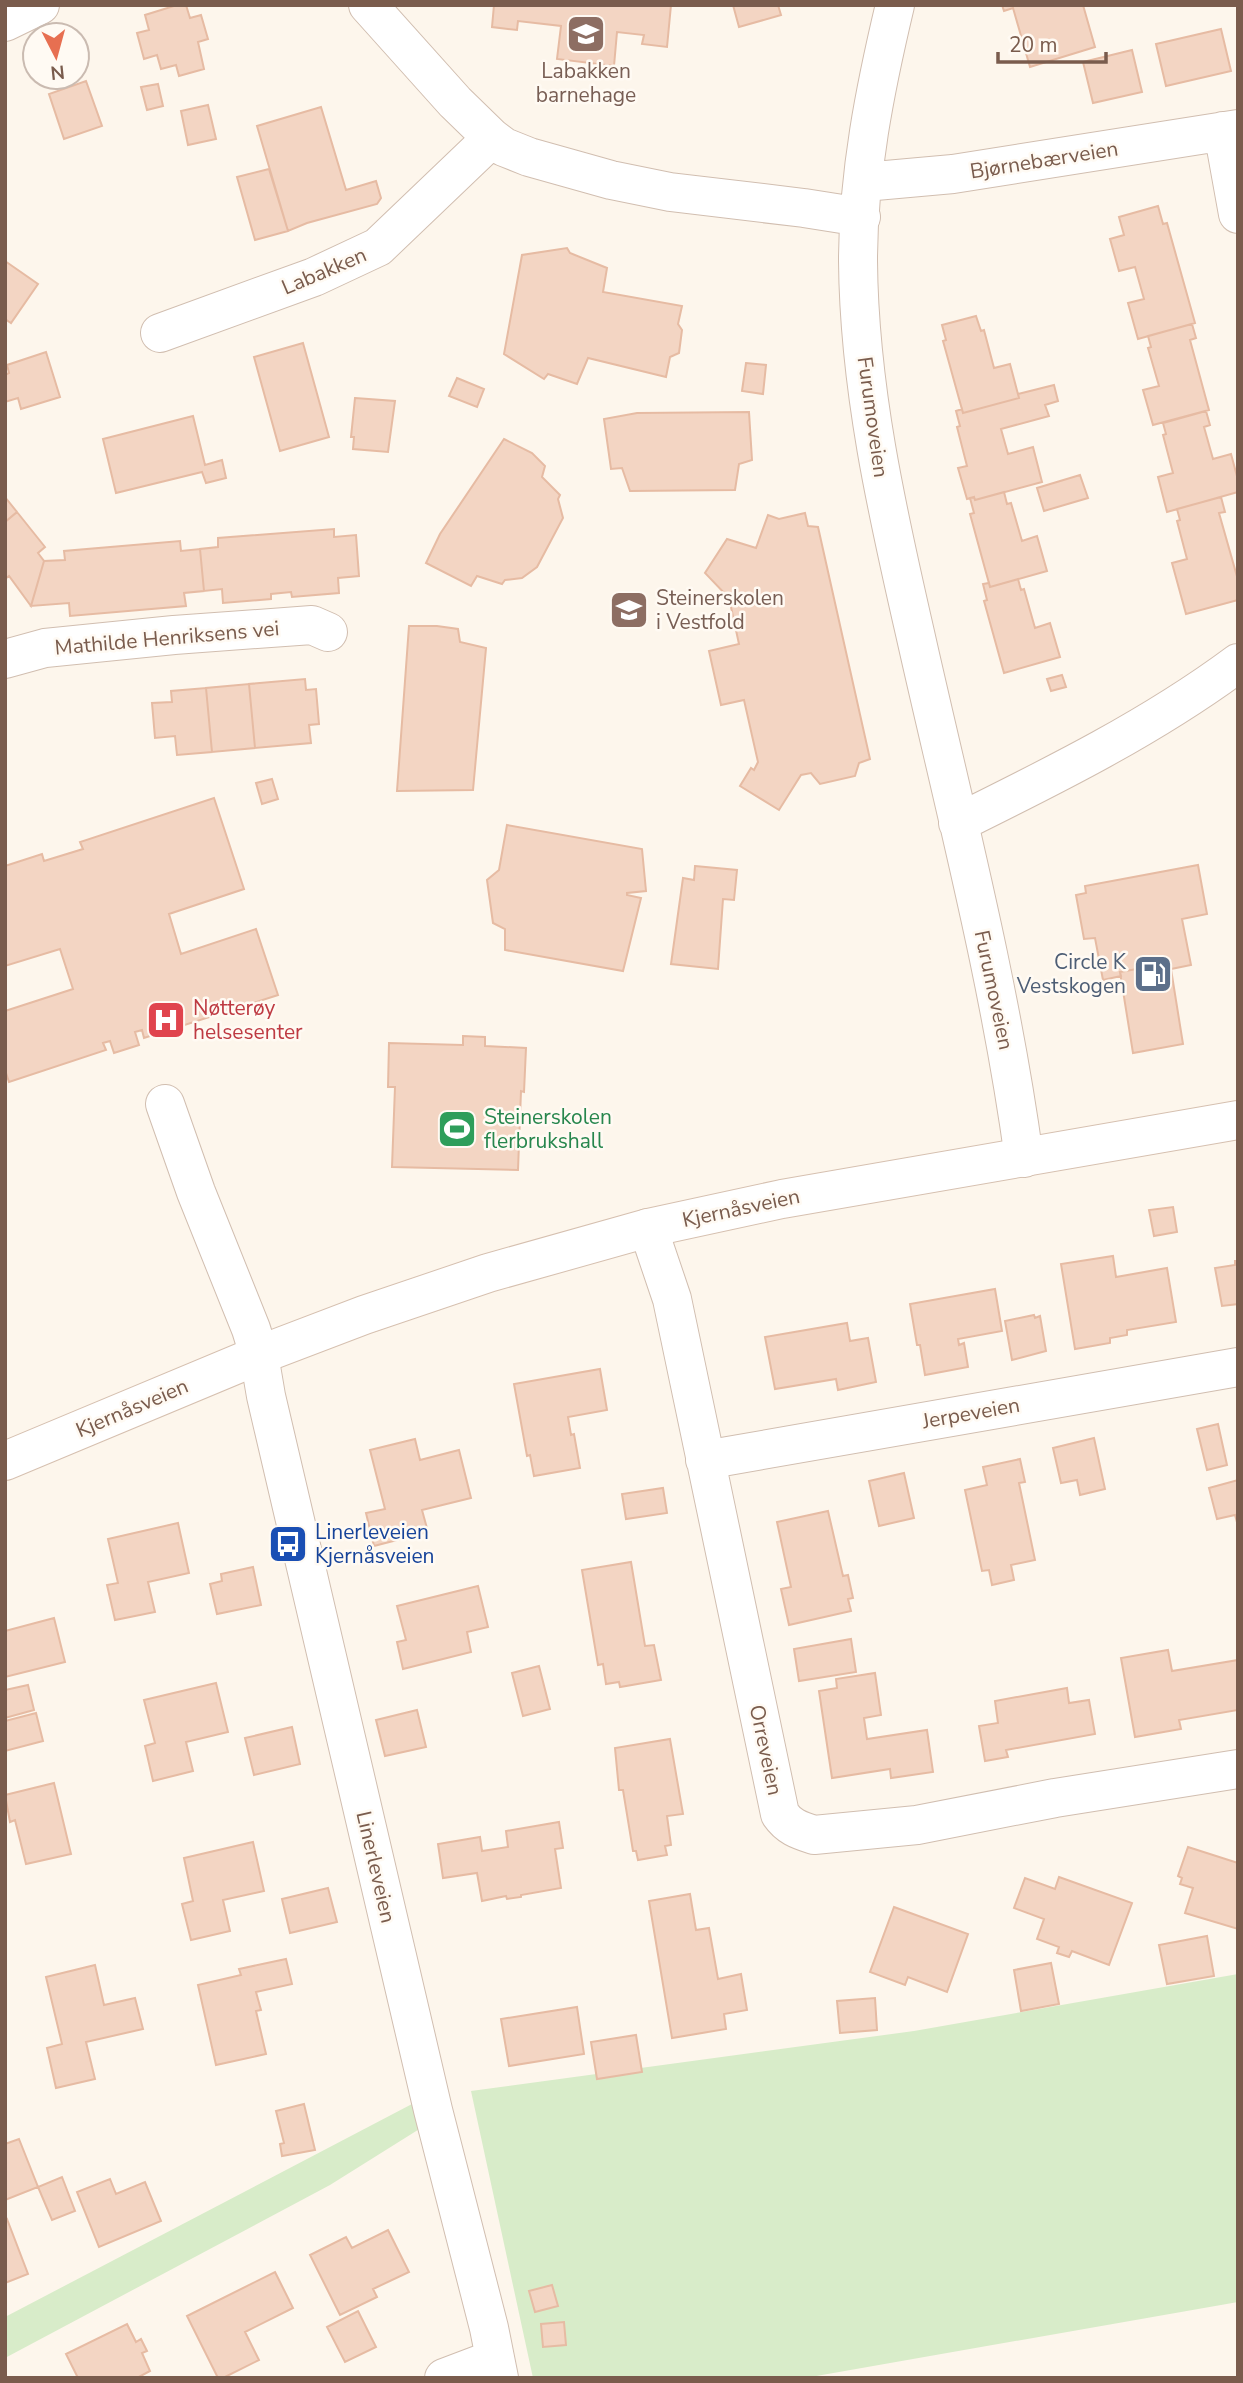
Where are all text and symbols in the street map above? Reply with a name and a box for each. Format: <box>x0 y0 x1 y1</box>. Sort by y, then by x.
school or university icon: Labakken barnehage <box>565 13 607 55</box>
north arrow <box>21 21 91 91</box>
scale bar <box>998 21 1106 65</box>
text: 20 m <box>1009 31 1058 59</box>
place label: Labakken barnehage <box>536 57 636 109</box>
text: N <box>49 58 66 86</box>
street label: Bjørnebærveien <box>968 134 1120 186</box>
street label: Labakken <box>277 241 371 301</box>
street label: Furumoveien <box>851 355 895 479</box>
place label: Steinerskolen i Vestfold <box>656 584 784 636</box>
school or university icon: Steinerskolen i Vestfold <box>608 589 650 631</box>
street label: Mathilde Henriksens vei <box>54 614 280 662</box>
street label: Furumoveien <box>968 928 1020 1052</box>
place label: Circle K Vestskogen <box>1016 948 1127 1000</box>
fuel station icon: Circle K Vestskogen <box>1132 953 1174 995</box>
place label: Nøtterøy helsesenter <box>193 994 303 1046</box>
hospital icon: Nøtterøy helsesenter <box>145 999 187 1041</box>
place label: Steinerskolen flerbrukshall <box>484 1103 612 1155</box>
sports icon: Steinerskolen flerbrukshall <box>436 1108 478 1150</box>
street label: Kjernåsveien <box>680 1182 802 1234</box>
street label: Kjernåsveien <box>72 1372 192 1444</box>
street label: Jerpeveien <box>919 1391 1022 1436</box>
place label: Linerleveien Kjernåsveien <box>315 1518 435 1570</box>
bus stop icon: Linerleveien Kjernåsveien <box>267 1523 309 1565</box>
street label: Orreveien <box>743 1702 789 1798</box>
street label: Linerleveien <box>350 1808 402 1926</box>

